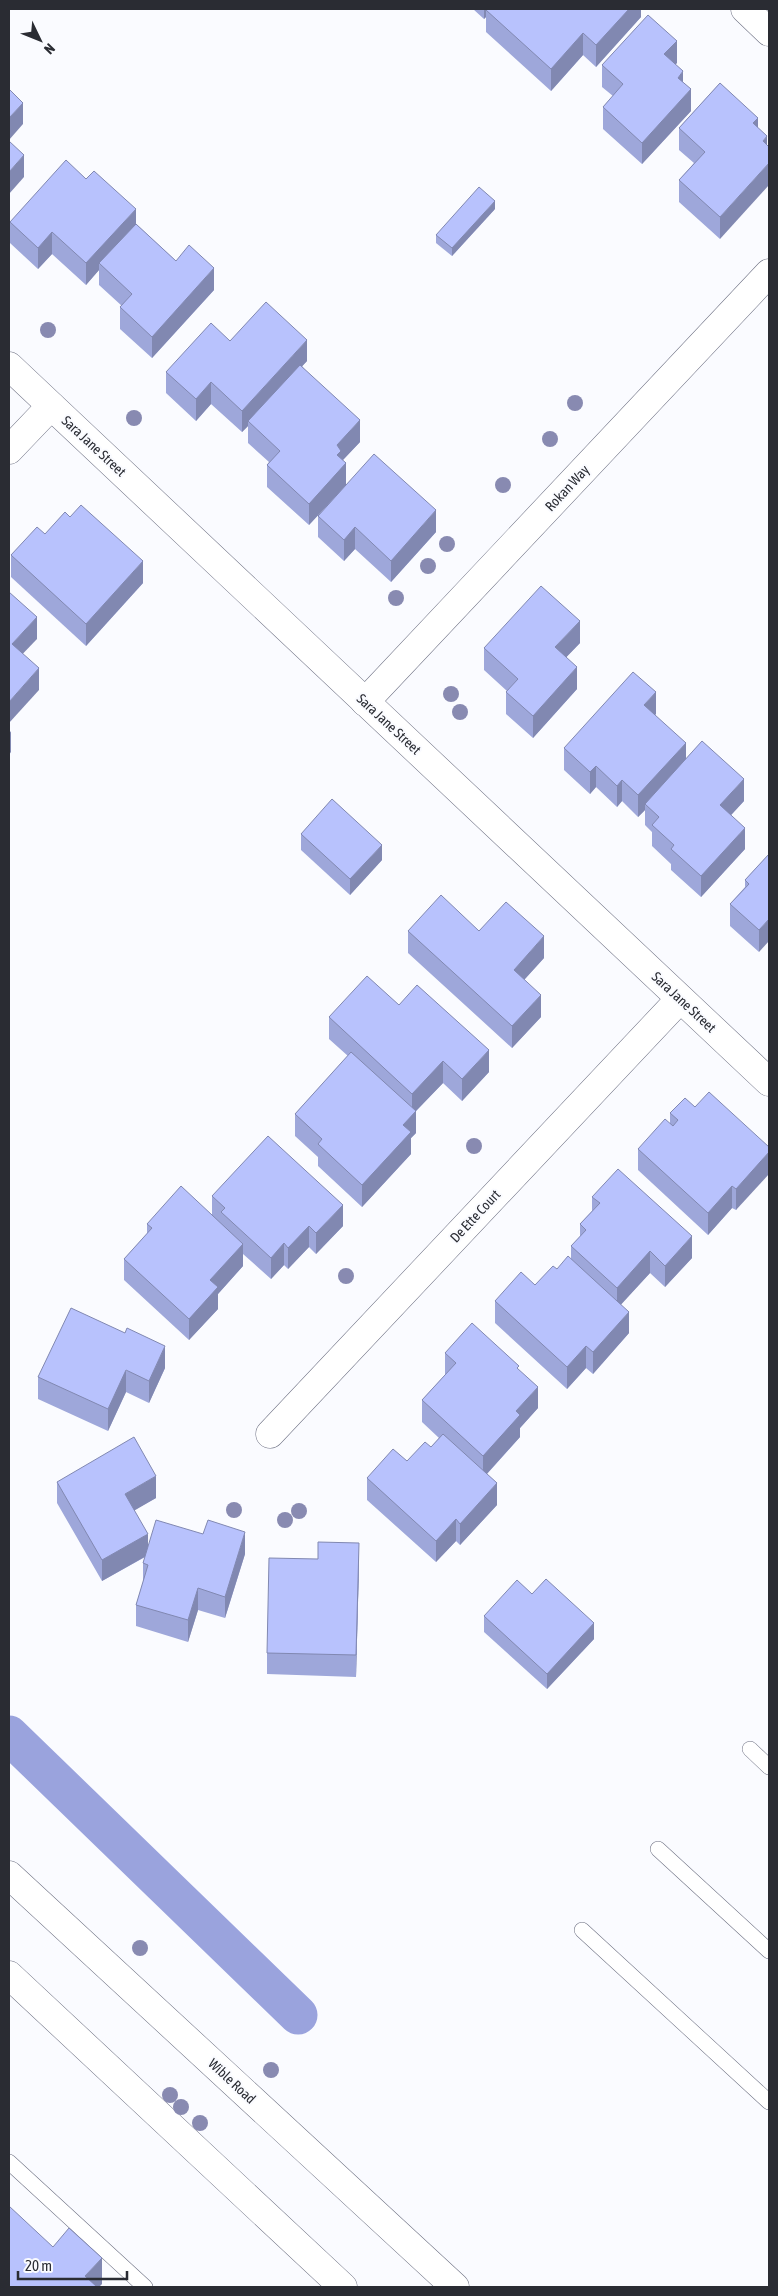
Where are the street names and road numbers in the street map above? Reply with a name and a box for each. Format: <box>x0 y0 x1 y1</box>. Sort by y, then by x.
street label: Sara Jane Street <box>59 412 129 480</box>
street label: Rokan Way <box>542 462 592 514</box>
street label: Sara Jane Street <box>354 690 424 758</box>
street label: Sara Jane Street <box>649 968 719 1036</box>
street label: De Ette Court <box>447 1186 503 1246</box>
street label: Wible Road <box>205 2055 259 2107</box>

